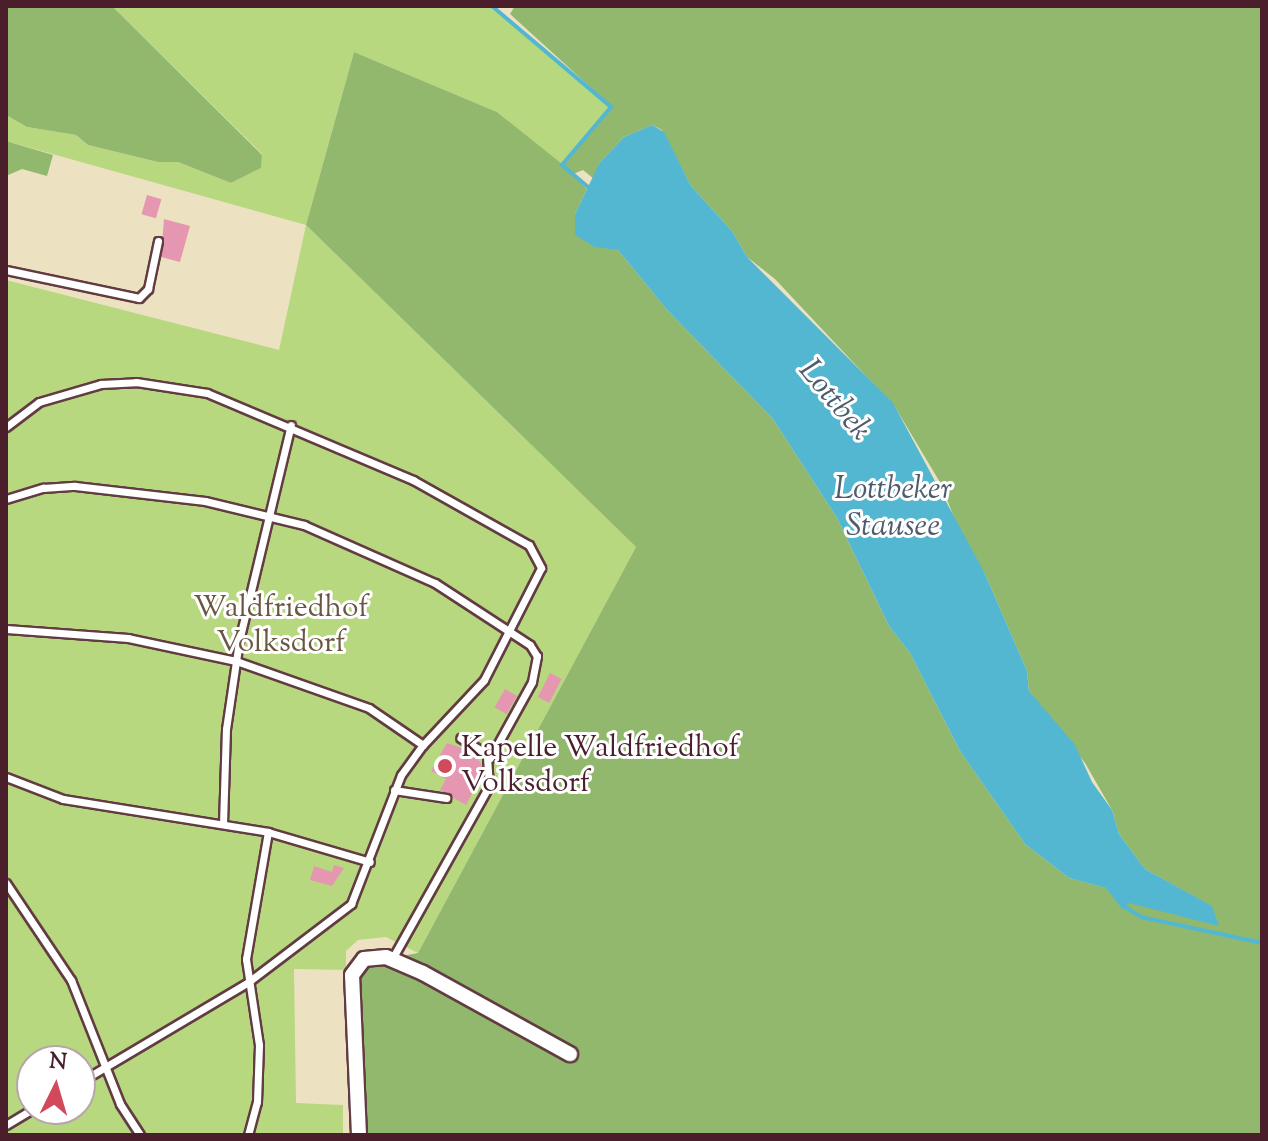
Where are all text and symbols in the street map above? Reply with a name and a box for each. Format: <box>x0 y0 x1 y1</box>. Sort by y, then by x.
water label: Lottbek <box>789 353 879 449</box>
water label: Lottbeker Stausee <box>834 472 952 547</box>
park label: Waldfriedhof Volksdorf <box>193 591 369 662</box>
place label: Kapelle Waldfriedhof Volksdorf <box>461 731 739 802</box>
marker: Kapelle Waldfriedhof Volksdorf <box>436 757 454 775</box>
north arrow <box>16 1045 96 1125</box>
text: N <box>48 1046 68 1080</box>

